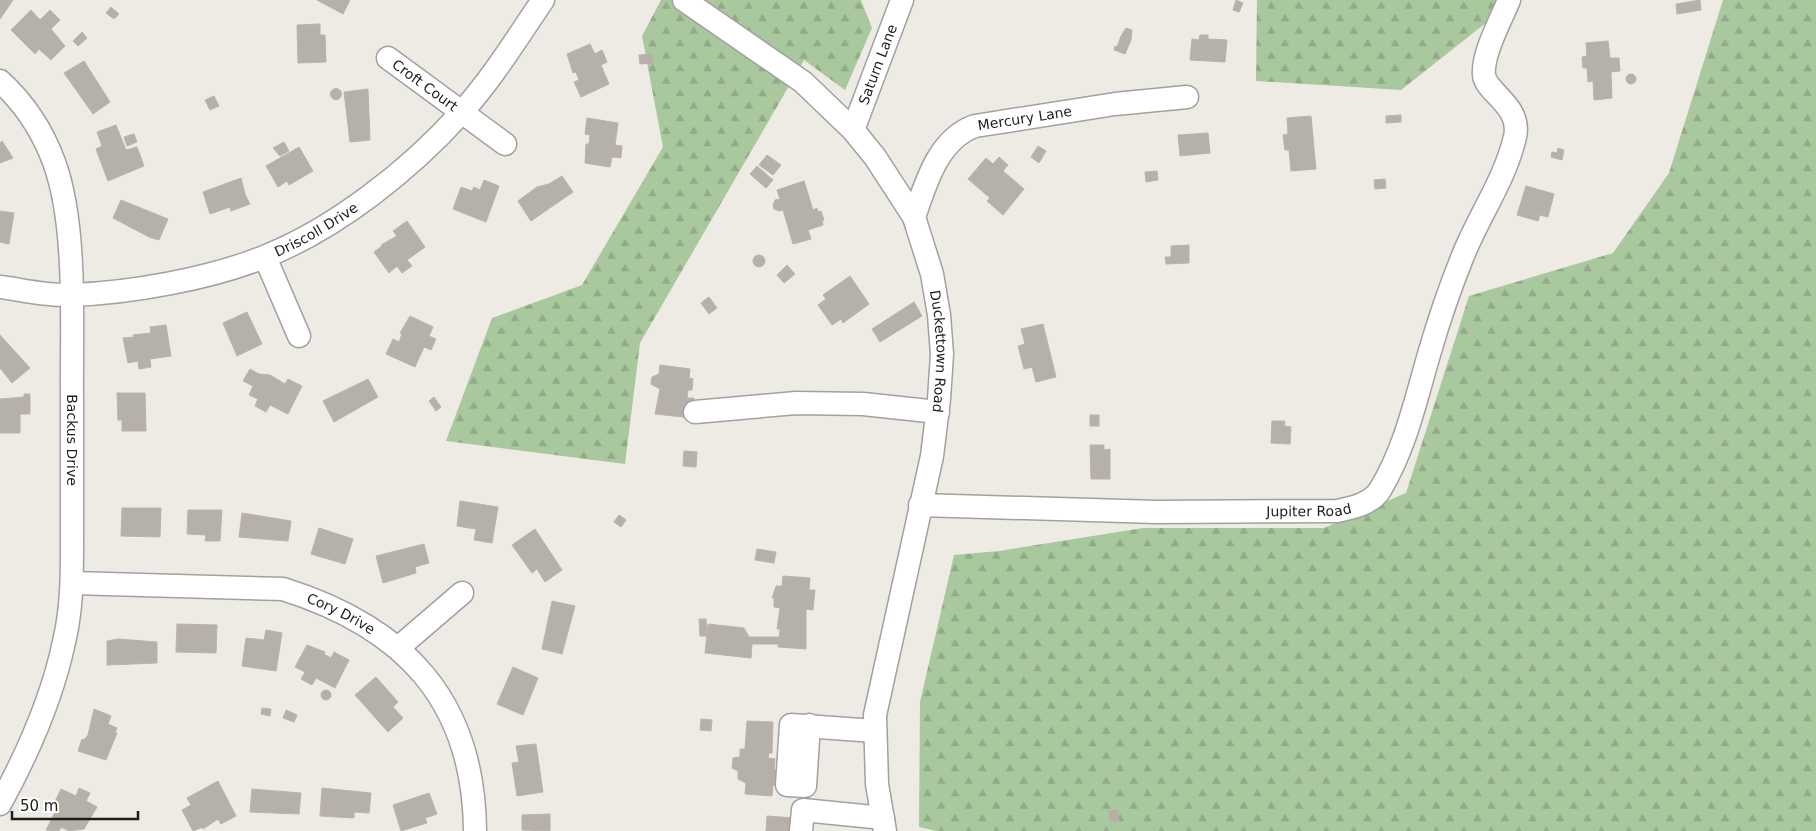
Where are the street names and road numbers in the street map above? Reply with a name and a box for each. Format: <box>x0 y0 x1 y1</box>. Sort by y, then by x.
street label: Saturn Lane <box>855 22 900 107</box>
street label: Croft Court <box>389 56 461 115</box>
street label: Mercury Lane <box>977 103 1073 133</box>
street label: Driscoll Drive <box>272 199 361 260</box>
street label: Duckettown Road <box>927 289 950 414</box>
street label: Backus Drive <box>64 394 80 486</box>
street label: Jupiter Road <box>1265 500 1353 519</box>
street label: Cory Drive <box>305 590 378 637</box>

